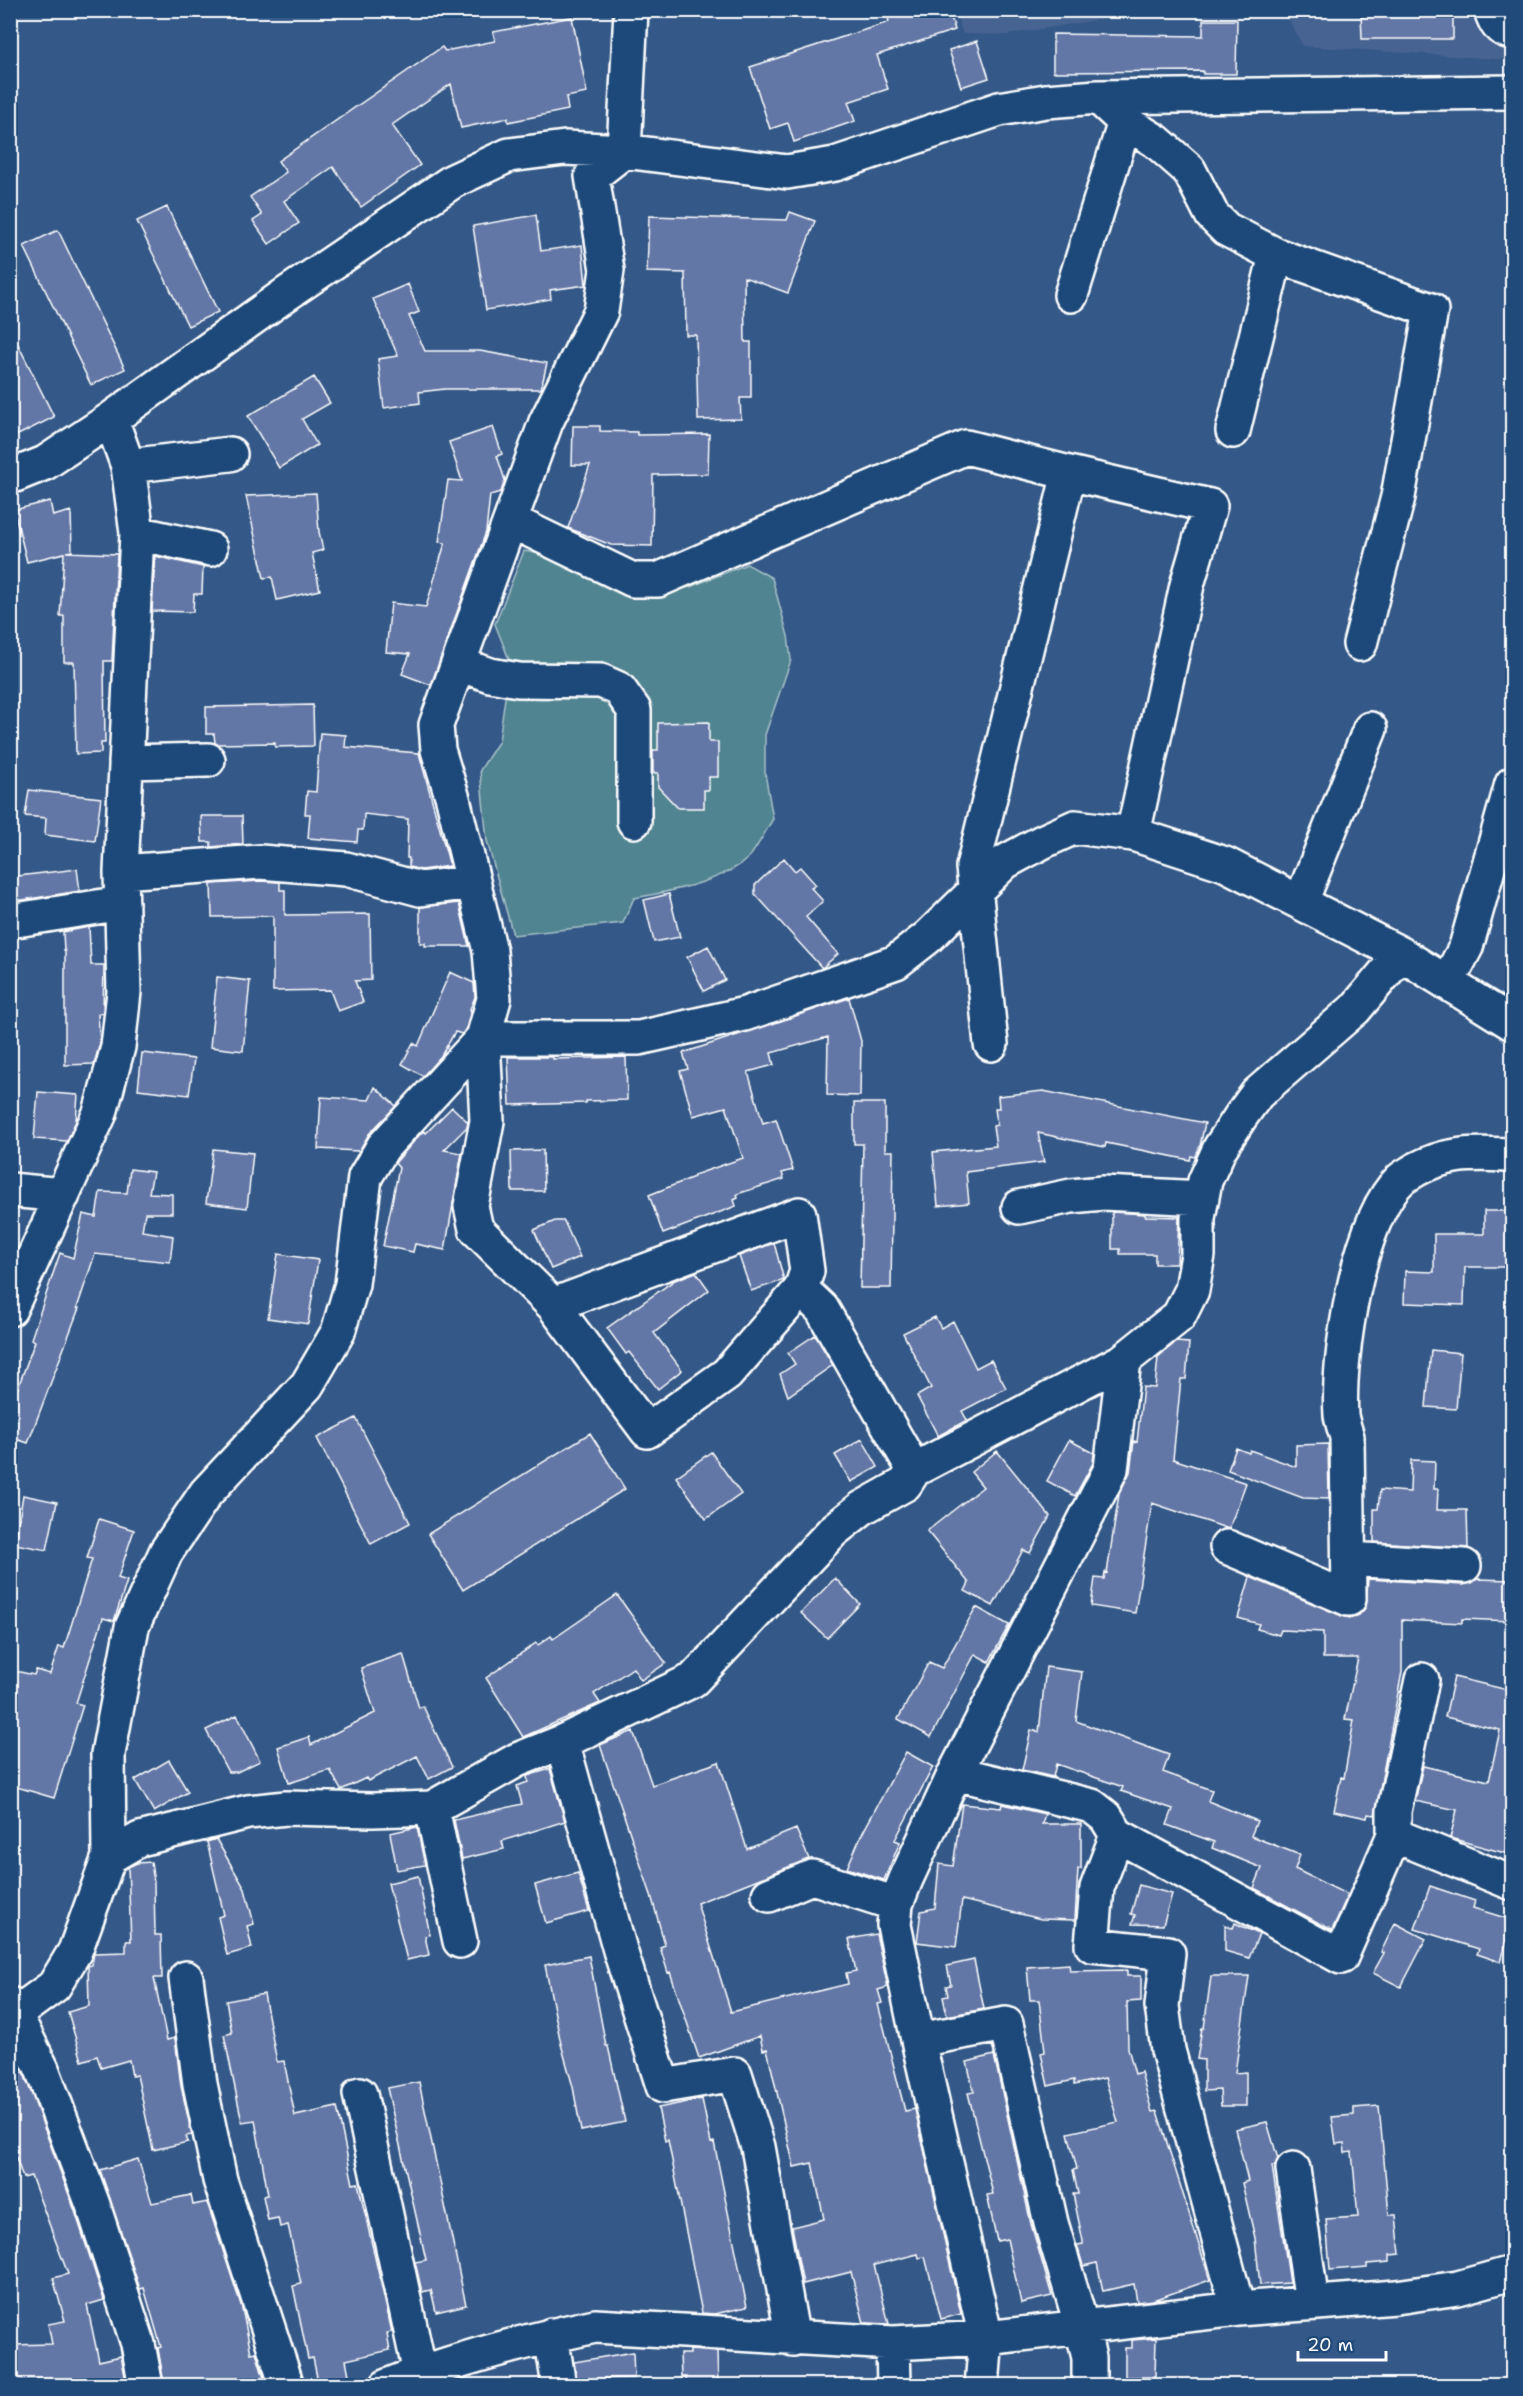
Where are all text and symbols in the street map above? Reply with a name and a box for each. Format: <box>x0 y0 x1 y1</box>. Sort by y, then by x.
scale bar <box>1298 2324 1386 2362</box>
text: 20 m <box>1307 2333 1353 2357</box>

